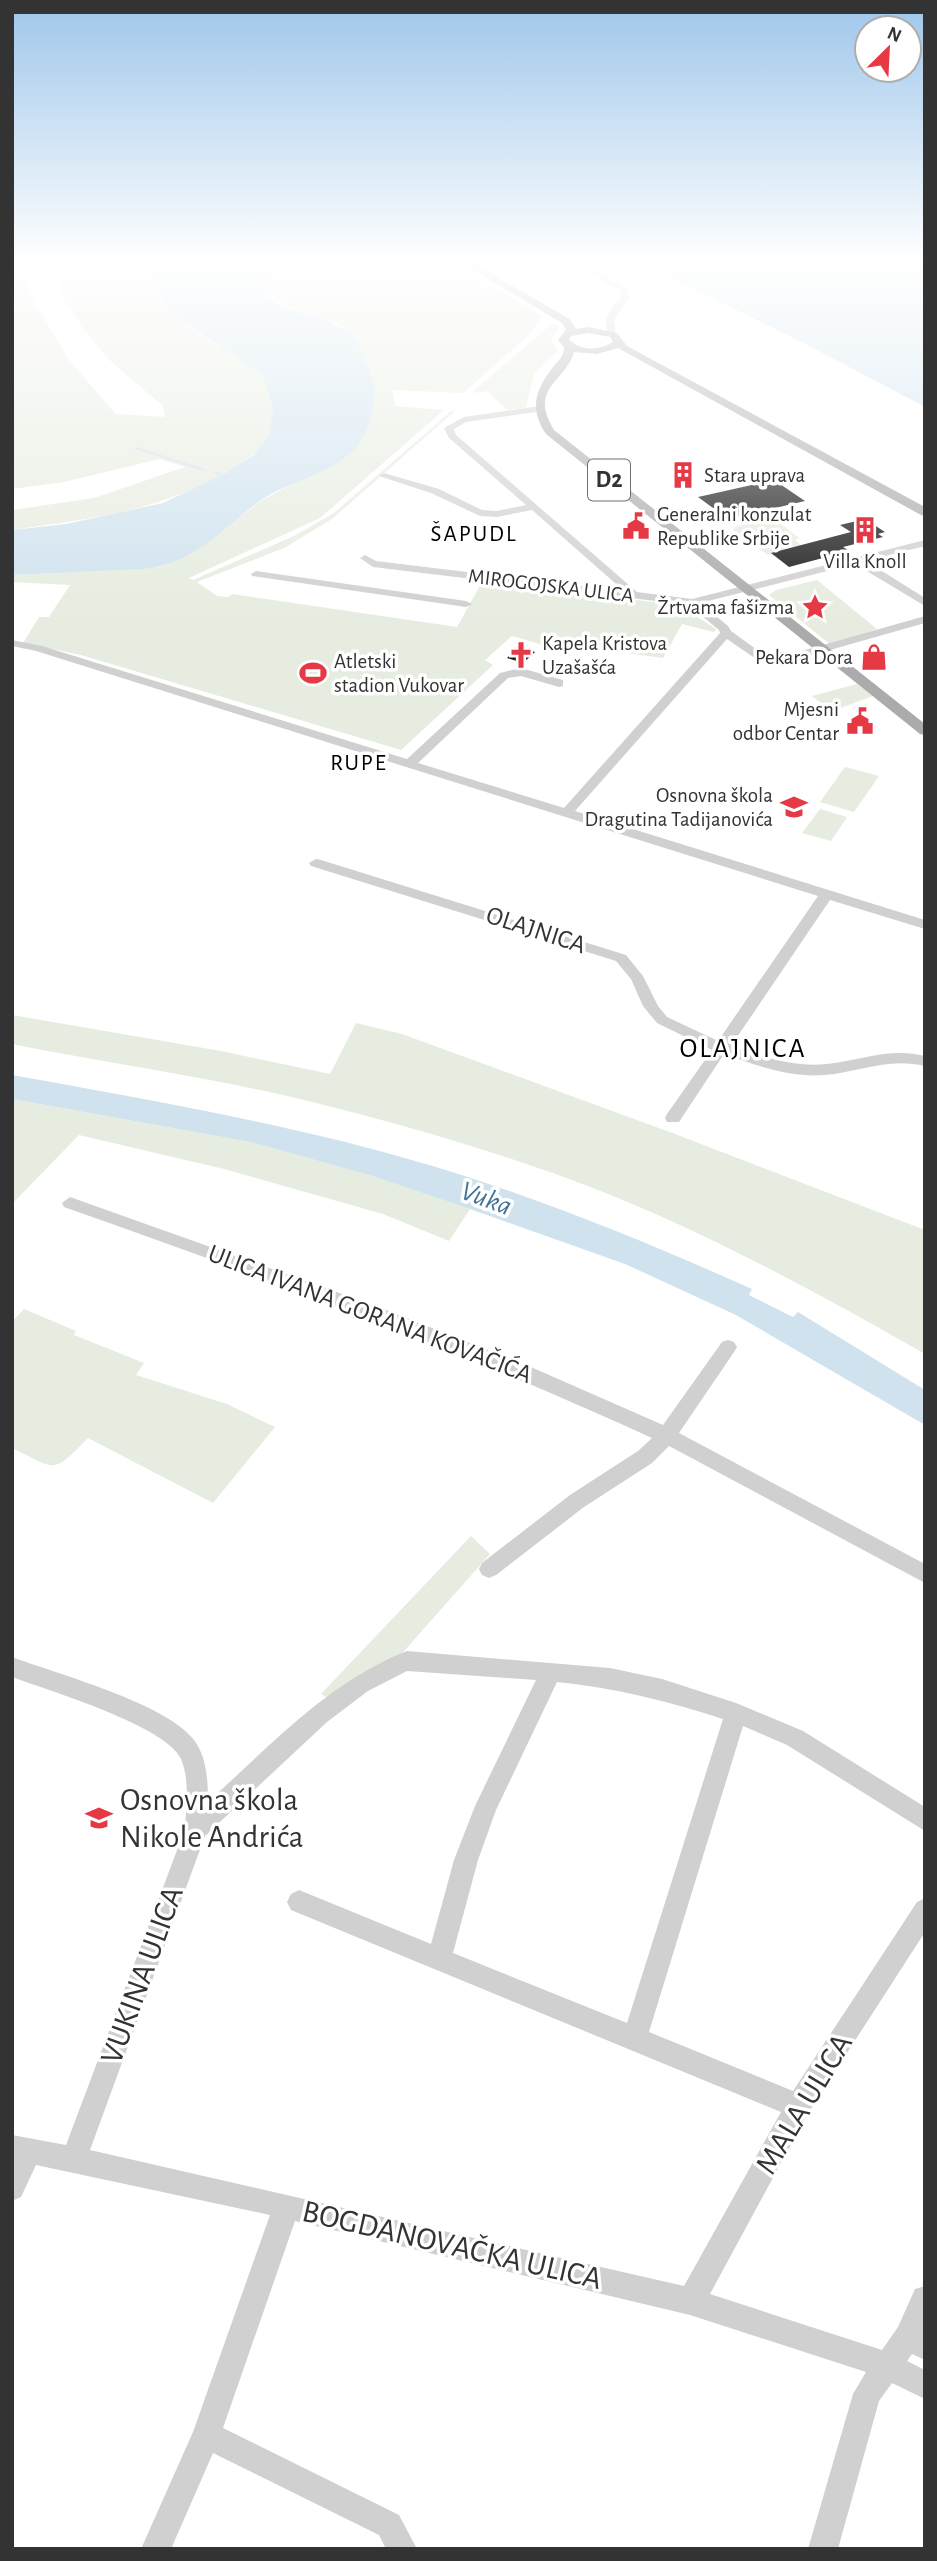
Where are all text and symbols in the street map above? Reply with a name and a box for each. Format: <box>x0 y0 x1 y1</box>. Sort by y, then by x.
north arrow <box>853 14 923 84</box>
text: N <box>884 23 904 46</box>
road number: D2 <box>588 460 630 500</box>
building icon: Stara uprava <box>668 460 698 490</box>
place label: Stara uprava <box>704 465 806 486</box>
place label: Generalni konzulat Republike Srbije <box>657 504 812 549</box>
public building icon: Generalni konzulat Republike Srbije <box>621 511 651 541</box>
building icon: Villa Knoll <box>850 515 880 545</box>
district label: ŠAPUDL <box>431 521 517 546</box>
place label: Villa Knoll <box>823 551 907 572</box>
street label: MIROGOJSKA ULICA <box>467 565 635 607</box>
place icon: Žrtvama fašizma <box>800 592 830 622</box>
place label: Žrtvama fašizma <box>658 595 794 618</box>
place label: Kapela Kristova Uzašašća <box>542 633 668 678</box>
church icon: Kapela Kristova Uzašašća <box>506 640 536 670</box>
shop icon: Pekara Dora <box>859 642 889 672</box>
place label: Pekara Dora <box>755 647 853 668</box>
place label: Atletski stadion Vukovar <box>334 651 464 696</box>
sports icon: Atletski stadion Vukovar <box>298 658 328 688</box>
place label: Mjesni odbor Centar <box>733 699 839 744</box>
public building icon: Mjesni odbor Centar <box>845 706 875 736</box>
district label: RUPE <box>330 752 388 775</box>
place label: Osnovna škola Dragutina Tadijanovića <box>584 785 773 830</box>
school or university icon: Osnovna škola Dragutina Tadijanovića <box>779 792 809 822</box>
street label: OLAJNICA <box>483 902 589 958</box>
district label: OLAJNICA <box>679 1035 807 1063</box>
water label: Vuka <box>457 1177 515 1221</box>
street label: ULICA IVANA GORANA KOVAČIĆA <box>204 1238 536 1388</box>
place label: Osnovna škola Nikole Andrića <box>120 1784 303 1853</box>
school or university icon: Osnovna škola Nikole Andrića <box>84 1803 114 1833</box>
street label: VUKINA ULICA <box>95 1882 189 2068</box>
street label: MALA ULICA <box>750 2028 858 2180</box>
street label: BOGDANOVAČKA ULICA <box>299 2193 605 2295</box>

